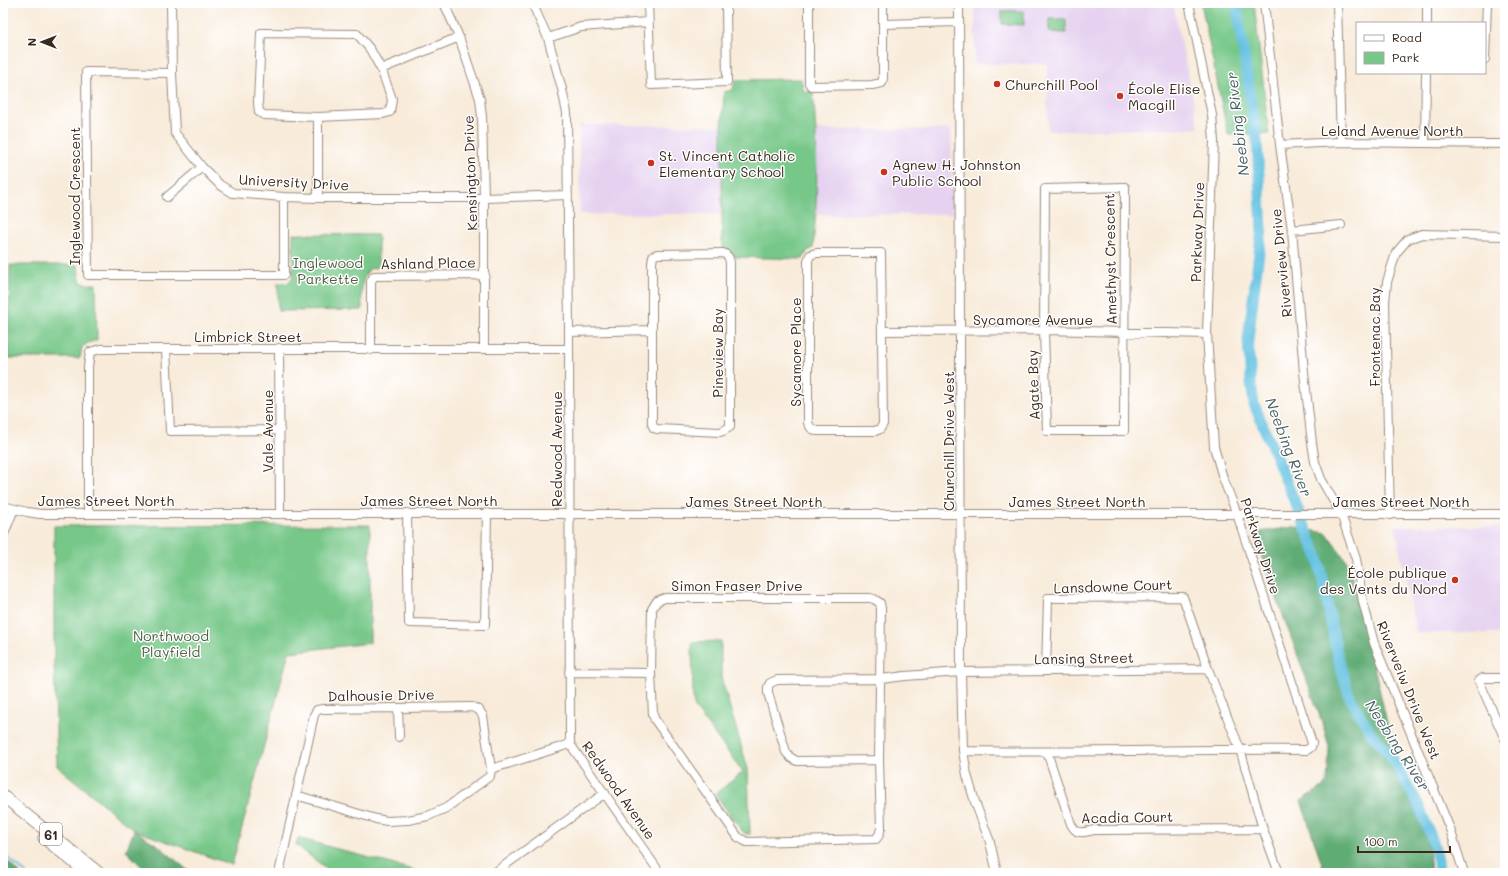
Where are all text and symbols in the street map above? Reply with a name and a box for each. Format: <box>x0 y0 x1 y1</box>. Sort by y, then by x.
north arrow <box>22 22 62 62</box>
legend <box>1356 22 1486 74</box>
text: Road <box>1392 29 1422 45</box>
text: N <box>24 38 39 46</box>
text: Park <box>1392 49 1419 65</box>
water label: Neebing River <box>1221 70 1253 177</box>
place label: Churchill Pool <box>1005 75 1098 94</box>
marker: Churchill Pool <box>992 79 1002 89</box>
place label: École Elise Macgill <box>1128 79 1201 114</box>
marker: École Elise Macgill <box>1115 91 1125 101</box>
street label: Kensington Drive <box>458 115 482 231</box>
street label: Leland Avenue North <box>1321 121 1463 140</box>
street label: Inglewood Crescent <box>65 127 84 265</box>
place label: St. Vincent Catholic Elementary School <box>659 146 795 181</box>
place label: Agnew H. Johnston Public School <box>892 155 1021 190</box>
marker: St. Vincent Catholic Elementary School <box>646 158 656 168</box>
marker: Agnew H. Johnston Public School <box>879 167 889 177</box>
street label: University Drive <box>238 170 350 194</box>
street label: Parkway Drive <box>1186 182 1208 282</box>
street label: Amethyst Crescent <box>1099 193 1121 325</box>
street label: Riverview Drive <box>1266 208 1296 318</box>
park label: Inglewood Parkette <box>293 253 363 288</box>
street label: Ashland Place <box>380 253 476 273</box>
street label: Frontenac Bay <box>1365 287 1384 387</box>
street label: Sycamore Place <box>786 297 805 407</box>
street label: Pineview Bay <box>708 308 727 398</box>
street label: Sycamore Avenue <box>973 310 1093 329</box>
street label: Limbrick Street <box>194 327 302 346</box>
street label: Agate Bay <box>1022 349 1044 421</box>
street label: Churchill Drive West <box>939 371 958 511</box>
street label: Vale Avenue <box>258 390 277 472</box>
street label: Redwood Avenue <box>547 391 566 507</box>
water label: Neebing River <box>1261 395 1317 500</box>
street label: James Street North <box>38 491 174 510</box>
street label: James Street North <box>361 491 497 510</box>
street label: James Street North <box>686 492 822 511</box>
street label: James Street North <box>1009 492 1145 511</box>
street label: James Street North <box>1333 492 1469 511</box>
street label: Parkway Drive <box>1236 495 1286 597</box>
place label: École publique des Vents du Nord <box>1320 563 1447 598</box>
street label: Lansdowne Court <box>1053 574 1173 598</box>
marker: École publique des Vents du Nord <box>1450 575 1460 585</box>
street label: Simon Fraser Drive <box>671 576 803 595</box>
street label: Riverveiw Drive West <box>1373 618 1445 762</box>
park label: Northwood Playfield <box>133 626 209 661</box>
street label: Lansing Street <box>1034 648 1134 668</box>
street label: Dalhousie Drive <box>327 685 435 705</box>
water label: Neebing River <box>1361 696 1435 795</box>
street label: Redwood Avenue <box>578 737 660 843</box>
street label: Acadia Court <box>1081 807 1173 827</box>
road number: 61 <box>40 823 62 845</box>
scale bar <box>1358 828 1450 854</box>
text: 100 m <box>1364 833 1398 849</box>

